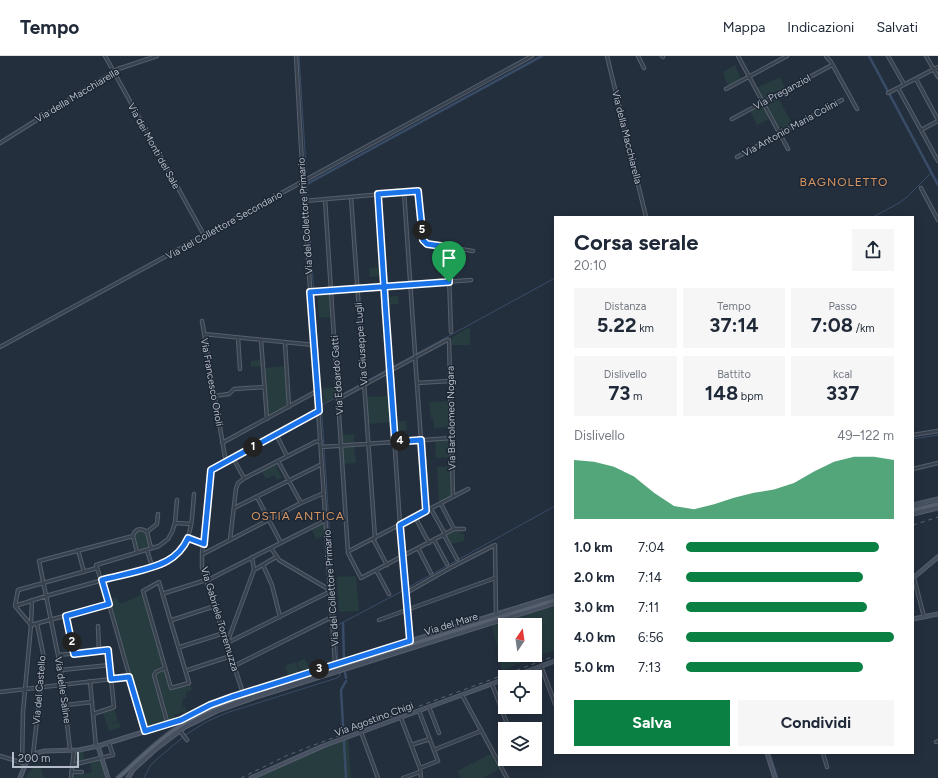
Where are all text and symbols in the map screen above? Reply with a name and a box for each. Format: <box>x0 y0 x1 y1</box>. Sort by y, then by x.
text: Tempo <box>20 16 79 39</box>
text: Mappa <box>723 19 765 36</box>
text: Indicazioni <box>787 19 854 36</box>
text: Salvati <box>876 19 918 36</box>
street label: Via della Macchiarella <box>33 65 121 125</box>
street label: Via Preganziol <box>751 71 813 113</box>
street label: Via della Macchiarella <box>609 89 645 185</box>
street label: Via Antonio Maria Colini <box>740 96 840 160</box>
street label: Via dei Monti del Sale <box>125 101 183 192</box>
street label: Via del Collettore Primario <box>294 157 316 275</box>
district label: BAGNOLETTO <box>800 175 888 189</box>
street label: Via del Collettore Secondario <box>163 187 285 262</box>
pin: 5 <box>412 220 432 240</box>
text: 5 <box>419 223 425 236</box>
text: Corsa serale <box>574 229 698 256</box>
button: share <box>852 229 894 271</box>
pin <box>432 241 466 282</box>
icon: arrive <box>438 247 460 269</box>
text: 20:10 <box>574 258 607 273</box>
text: Distanza <box>604 300 646 313</box>
text: Tempo <box>717 300 751 313</box>
text: Passo <box>828 300 857 313</box>
street label: Via Giuseppe Lugli <box>352 302 370 386</box>
text: 5.22 <box>597 313 636 337</box>
text: 37:14 <box>709 313 759 337</box>
text: 7:08 <box>811 313 853 337</box>
text: km <box>636 322 654 335</box>
text: /km <box>853 322 875 335</box>
street label: Via Edoardo Gatti <box>328 335 346 415</box>
street label: Via Francesco Orioli <box>198 337 226 427</box>
street label: Via Bartolomeo Nogara <box>444 366 458 470</box>
text: Dislivello <box>604 368 647 381</box>
text: Battito <box>717 368 751 381</box>
text: kcal <box>833 368 852 381</box>
text: 73 <box>608 381 630 405</box>
text: 148 <box>705 381 738 405</box>
text: 337 <box>826 381 859 405</box>
text: m <box>630 390 642 403</box>
text: bpm <box>738 390 763 403</box>
text: Dislivello <box>574 428 625 443</box>
text: 49–122 m <box>837 428 894 443</box>
pin: 4 <box>390 431 410 451</box>
text: 4 <box>397 434 403 447</box>
pin: 1 <box>243 437 263 457</box>
text: 1 <box>251 440 255 453</box>
district label: OSTIA ANTICA <box>251 509 345 523</box>
street label: Via del Collettore Primario <box>320 529 342 647</box>
text: 1.0 km <box>574 540 613 555</box>
text: 7:04 <box>638 540 665 555</box>
street label: Via Gabriele Torremuzza <box>198 565 242 673</box>
text: 2.0 km <box>574 570 615 585</box>
text: 7:14 <box>638 570 662 585</box>
text: 3.0 km <box>574 600 614 615</box>
text: 7:11 <box>638 600 659 615</box>
street label: Via del Mare <box>423 610 480 638</box>
north arrow <box>498 618 542 662</box>
map controls <box>498 618 542 766</box>
text: 4.0 km <box>574 630 615 645</box>
text: 6:56 <box>638 630 663 645</box>
pin: 2 <box>62 632 82 652</box>
text: 2 <box>69 635 75 648</box>
street label: Via del Castello <box>30 655 49 725</box>
street label: Via delle Saline <box>52 656 74 725</box>
pin: 3 <box>309 659 329 679</box>
text: 5.0 km <box>574 660 615 675</box>
text: 7:13 <box>638 660 661 675</box>
text: 3 <box>316 662 322 675</box>
button: locate <box>498 670 542 714</box>
street label: Via Agostino Chigi <box>333 699 415 739</box>
button: Salva <box>574 700 730 746</box>
button: Condividi <box>738 700 894 746</box>
button: layers <box>498 722 542 766</box>
scale bar <box>12 750 79 769</box>
text: 200 m <box>18 752 50 765</box>

